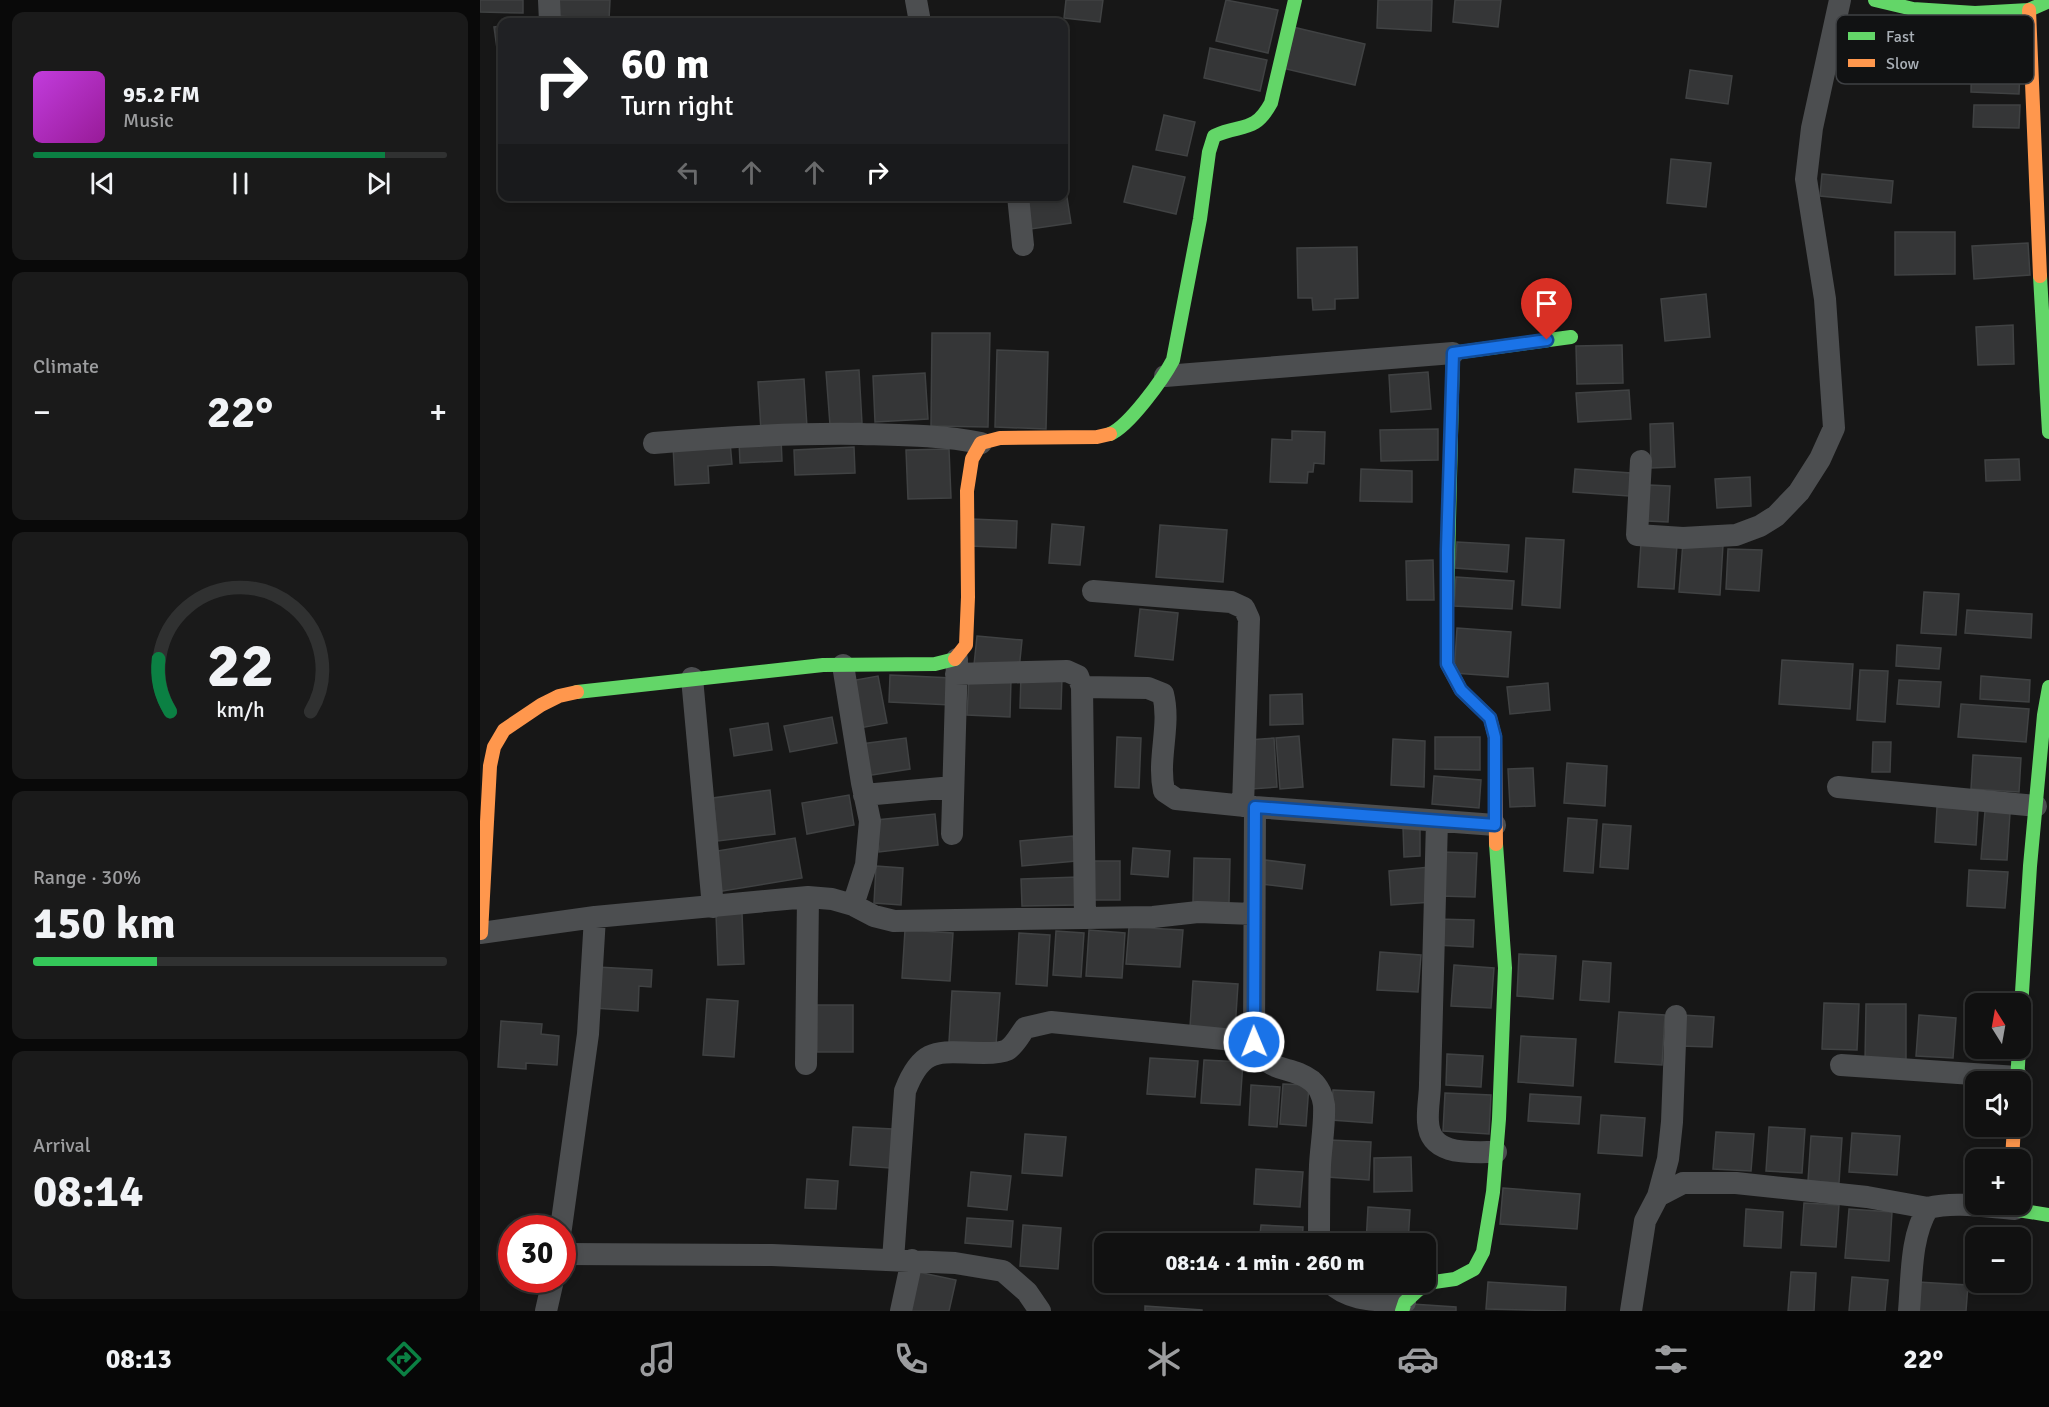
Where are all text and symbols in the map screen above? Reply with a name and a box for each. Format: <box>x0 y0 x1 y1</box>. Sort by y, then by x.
legend <box>1836 15 2034 84</box>
text: Fast <box>1886 27 1915 47</box>
text: 60 m <box>621 39 710 90</box>
icon: right <box>522 42 600 120</box>
text: Slow <box>1886 54 1920 74</box>
text: 95.2 FM <box>123 81 200 108</box>
text: Turn right <box>621 90 734 123</box>
text: Music <box>123 108 174 133</box>
icon: left <box>672 156 705 189</box>
icon: ahead <box>735 156 768 189</box>
icon: ahead <box>798 156 831 189</box>
icon: right <box>861 156 894 189</box>
icon: previous <box>86 167 119 200</box>
icon: pause <box>224 167 257 200</box>
icon: next <box>362 167 395 200</box>
pin <box>1521 278 1572 340</box>
icon: arrive <box>1530 287 1563 320</box>
text: Climate <box>33 354 99 379</box>
text: 22° <box>207 385 273 440</box>
text: − <box>33 392 51 433</box>
text: + <box>429 392 447 433</box>
text: 22 <box>206 628 274 705</box>
text: km/h <box>216 698 264 724</box>
text: Range · 30% <box>33 865 141 890</box>
text: 150 km <box>33 896 176 951</box>
north arrow <box>1965 993 2031 1059</box>
map controls <box>1965 993 2031 1293</box>
position arrow <box>1222 1010 1286 1074</box>
button: sound <box>1965 1071 2031 1137</box>
text: Arrival <box>33 1133 91 1158</box>
button: + <box>1965 1149 2031 1215</box>
text: 08:14 <box>33 1164 143 1219</box>
speed limit sign: 30 <box>498 1215 576 1293</box>
button: − <box>1965 1227 2031 1293</box>
text: 08:14 · 1 min · 260 m <box>1165 1249 1365 1276</box>
icon: directions <box>383 1338 425 1380</box>
icon: music <box>637 1338 679 1380</box>
icon: phone <box>890 1338 932 1380</box>
icon: climate <box>1143 1338 1185 1380</box>
icon: car <box>1397 1338 1439 1380</box>
icon: filters <box>1650 1338 1692 1380</box>
text: 08:13 <box>106 1343 172 1376</box>
text: 22° <box>1903 1343 1943 1376</box>

